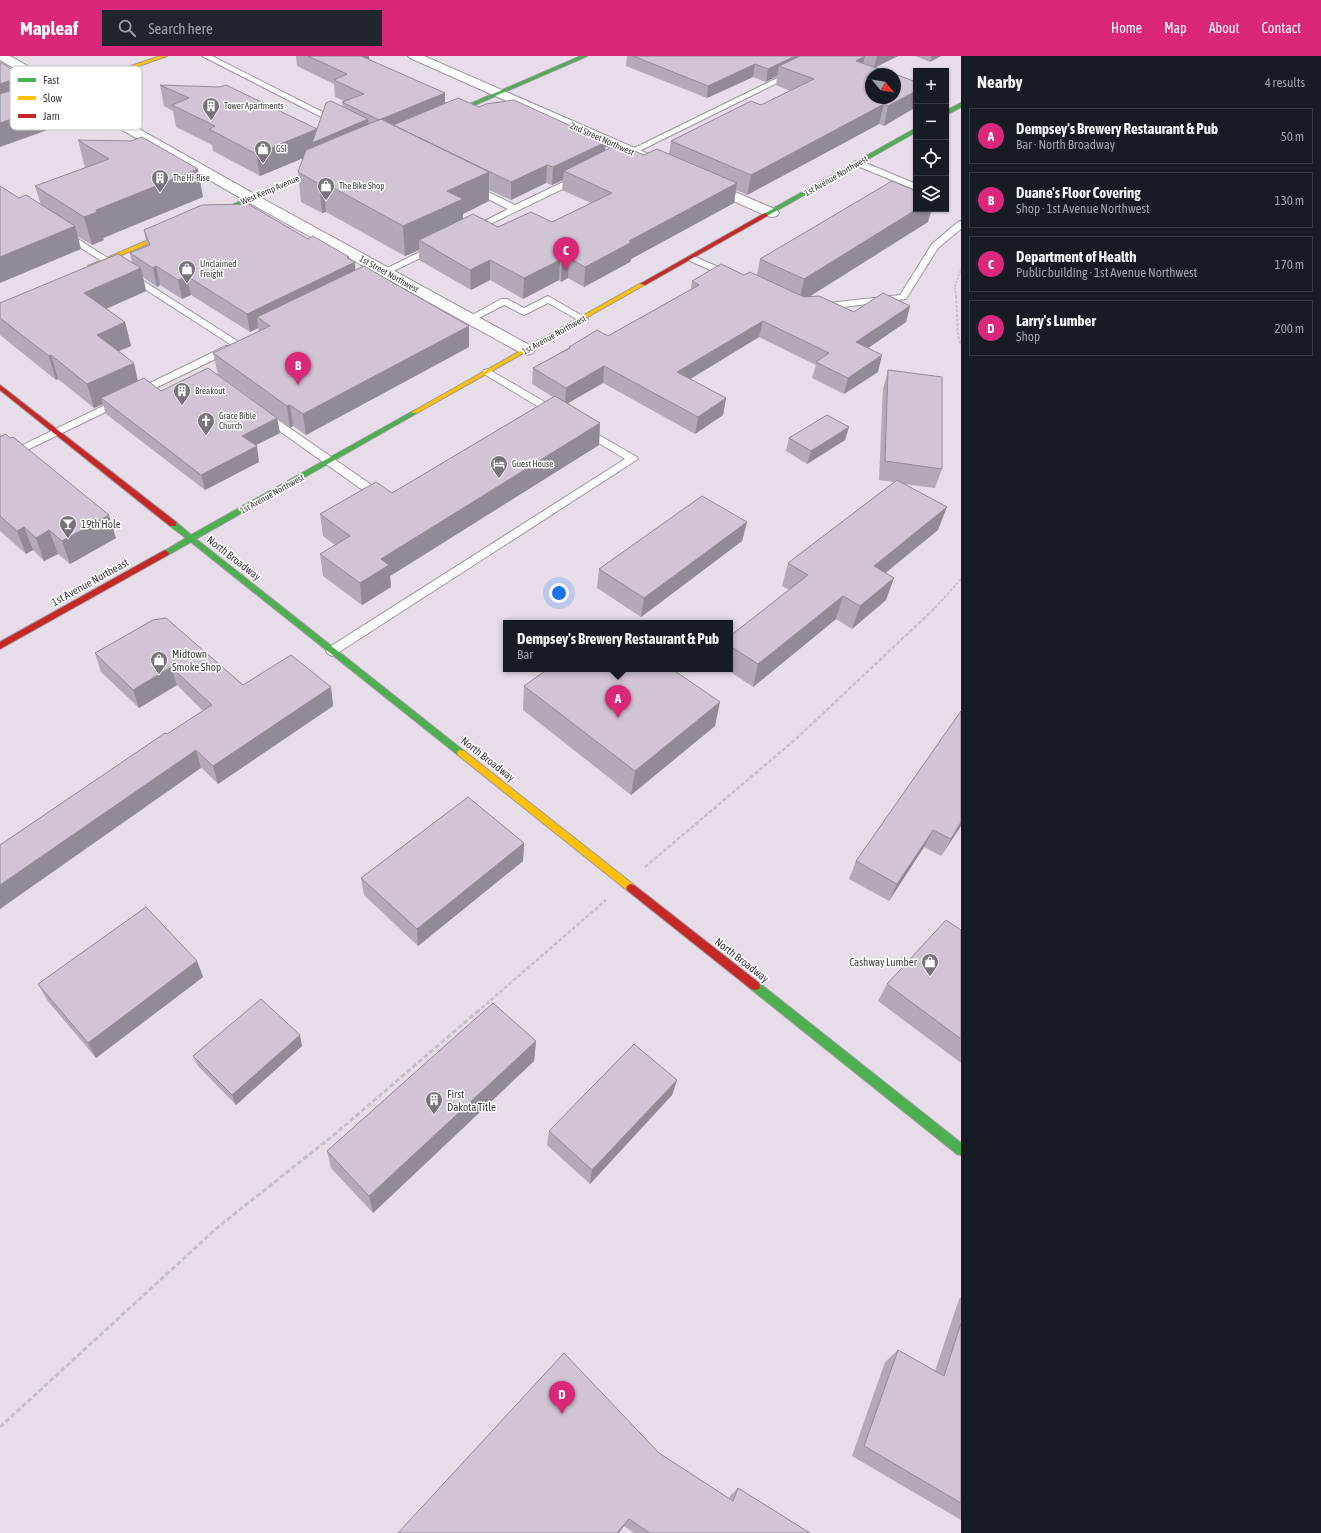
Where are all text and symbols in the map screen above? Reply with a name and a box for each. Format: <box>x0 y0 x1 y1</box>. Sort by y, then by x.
search box <box>102 10 382 46</box>
text: Mapleaf <box>20 17 78 39</box>
icon: search <box>116 17 138 39</box>
text: Search here <box>148 20 213 37</box>
text: Home <box>1111 20 1142 36</box>
text: Map <box>1164 20 1187 36</box>
text: About <box>1209 20 1240 36</box>
text: Contact <box>1262 20 1301 36</box>
legend <box>10 66 142 130</box>
north arrow <box>865 68 901 104</box>
map controls <box>913 68 949 212</box>
button: + <box>913 68 949 104</box>
text: Nearby <box>977 72 1023 92</box>
text: Fast <box>43 74 59 86</box>
text: 4 results <box>1265 75 1305 90</box>
text: Slow <box>43 92 62 104</box>
building icon: Tower Apartments <box>201 96 221 121</box>
place label: Tower Apartments <box>224 101 284 111</box>
button: − <box>913 104 949 140</box>
text: Jam <box>43 110 60 122</box>
street label: 2nd Street Northwest <box>568 120 636 158</box>
text: Dempsey's Brewery Restaurant & Pub <box>1016 120 1218 137</box>
text: A <box>988 129 994 144</box>
text: 50 m <box>1281 129 1304 144</box>
text: Bar · North Broadway <box>1016 137 1115 152</box>
shop icon: GSI <box>253 139 273 164</box>
button: locate <box>913 140 949 176</box>
place label: GSI <box>276 144 287 154</box>
street label: 1st Avenue Northwest <box>803 154 870 198</box>
building icon: The Hi-Rise <box>150 168 170 193</box>
place label: The Hi-Rise <box>173 173 210 183</box>
street label: West Kemp Avenue <box>239 173 301 207</box>
shop icon: The Bike Shop <box>316 176 336 201</box>
button: layers <box>913 176 949 212</box>
place label: The Bike Shop <box>339 181 385 191</box>
text: Duane's Floor Covering <box>1016 184 1141 201</box>
text: B <box>988 193 994 208</box>
text: 130 m <box>1275 193 1304 208</box>
text: Shop · 1st Avenue Northwest <box>1016 201 1150 216</box>
pin: C <box>553 237 579 270</box>
text: Department of Health <box>1016 248 1136 265</box>
street label: 1st Street Northwest <box>358 254 421 295</box>
text: C <box>988 257 994 272</box>
text: 170 m <box>1275 257 1304 272</box>
shop icon: Unclaimed Freight <box>177 259 197 284</box>
place label: Unclaimed Freight <box>200 259 236 279</box>
text: Public building · 1st Avenue Northwest <box>1016 265 1197 280</box>
text: Larry's Lumber <box>1016 312 1096 329</box>
street label: 1st Avenue Northwest <box>520 313 588 357</box>
text: D <box>987 321 995 336</box>
text: 200 m <box>1275 321 1304 336</box>
text: Shop <box>1016 329 1040 344</box>
pin: B <box>285 352 311 385</box>
building icon: Breakout <box>172 381 192 406</box>
place label: Breakout <box>195 386 226 396</box>
church icon: Grace Bible Church <box>196 411 216 436</box>
place label: Grace Bible Church <box>219 411 256 431</box>
hotel icon: Guest House <box>489 454 509 479</box>
place label: Guest House <box>512 459 553 469</box>
street label: 1st Avenue Northwest <box>238 472 306 516</box>
bar icon: 19th Hole <box>58 514 78 539</box>
place label: 19th Hole <box>81 518 121 530</box>
street label: North Broadway <box>205 533 264 583</box>
street label: 1st Avenue Northeast <box>49 556 131 608</box>
your location <box>549 583 569 603</box>
popup <box>503 620 733 672</box>
text: Dempsey's Brewery Restaurant & Pub <box>517 630 719 647</box>
text: Bar <box>517 647 533 662</box>
place label: Midtown Smoke Shop <box>172 648 221 673</box>
shop icon: Midtown Smoke Shop <box>149 650 169 675</box>
pin: A <box>605 685 631 718</box>
street label: North Broadway <box>459 734 518 784</box>
street label: North Broadway <box>713 935 772 985</box>
shop icon: Cashway Lumber <box>920 952 940 977</box>
place label: Cashway Lumber <box>849 956 918 968</box>
place label: First Dakota Title <box>447 1088 496 1113</box>
building icon: First Dakota Title <box>424 1090 444 1115</box>
pin: D <box>549 1381 575 1414</box>

